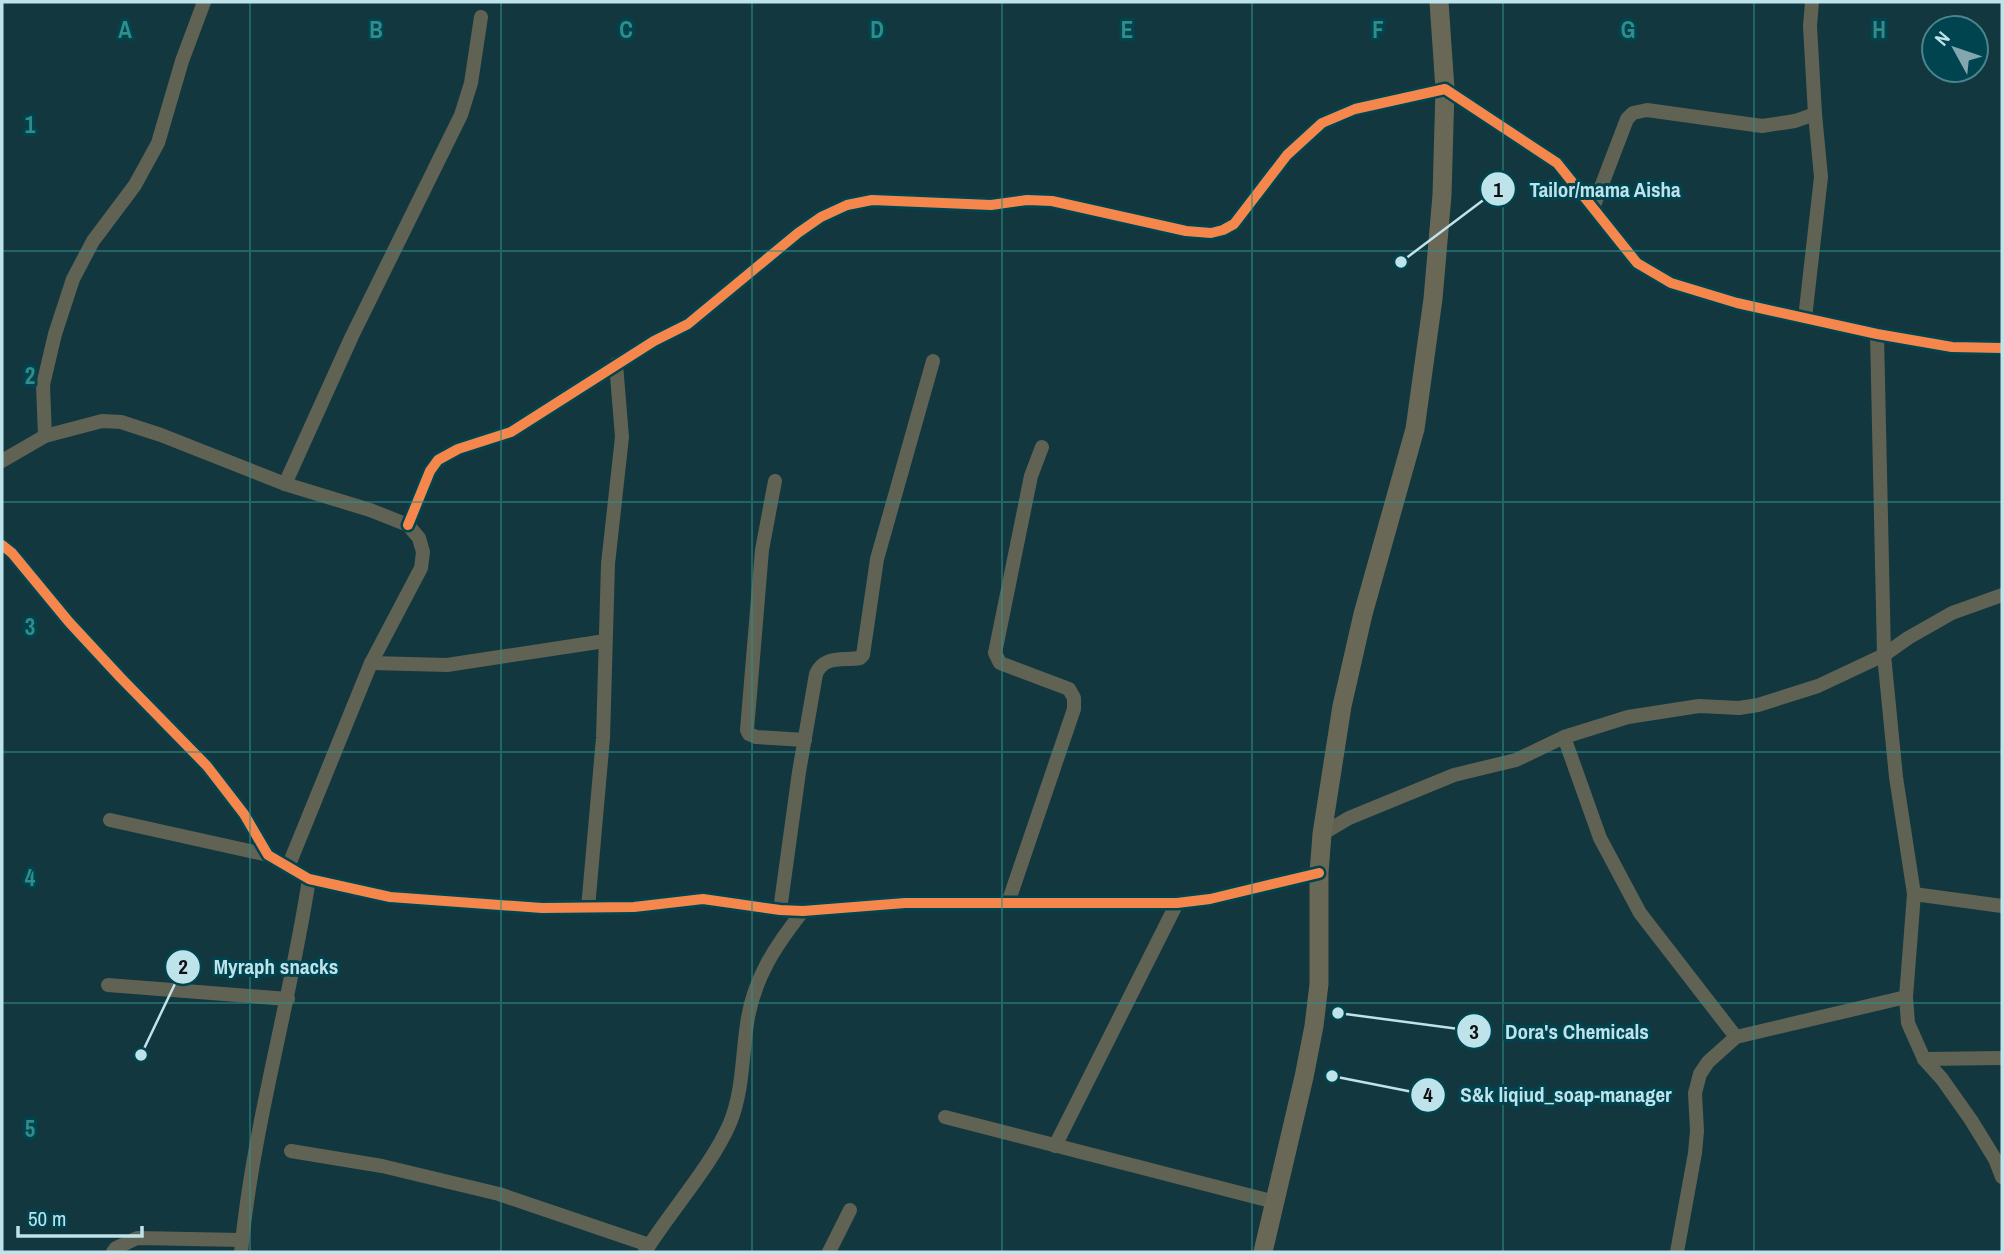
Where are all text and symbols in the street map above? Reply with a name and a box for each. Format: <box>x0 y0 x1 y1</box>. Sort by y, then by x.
text: A <box>118 14 132 45</box>
text: B <box>369 14 383 45</box>
text: C <box>619 14 633 45</box>
text: D <box>870 14 884 45</box>
text: E <box>1121 14 1133 45</box>
text: F <box>1372 14 1384 45</box>
text: G <box>1621 14 1635 45</box>
text: H <box>1872 14 1886 45</box>
north arrow <box>1920 14 1990 84</box>
text: N <box>1928 25 1956 51</box>
text: 1 <box>25 109 36 140</box>
callout: Tailor/mama Aisha <box>1480 168 1695 210</box>
text: 1 <box>1493 175 1503 204</box>
text: Tailor/mama Aisha <box>1529 175 1681 204</box>
text: 2 <box>25 360 35 391</box>
text: 3 <box>25 611 35 642</box>
text: 4 <box>25 862 36 893</box>
callout: Myraph snacks <box>165 946 353 988</box>
text: 2 <box>178 952 188 981</box>
text: Myraph snacks <box>214 952 338 981</box>
callout: Dora's Chemicals <box>1456 1010 1663 1052</box>
text: 3 <box>1469 1017 1479 1046</box>
text: Dora's Chemicals <box>1505 1017 1649 1046</box>
callout: S&k liqiud_soap-manager <box>1411 1074 1685 1116</box>
text: 4 <box>1423 1080 1433 1109</box>
text: S&k liqiud_soap-manager <box>1460 1080 1672 1109</box>
text: 5 <box>25 1113 35 1144</box>
scale bar <box>18 1194 142 1238</box>
text: 50 m <box>28 1204 66 1233</box>

